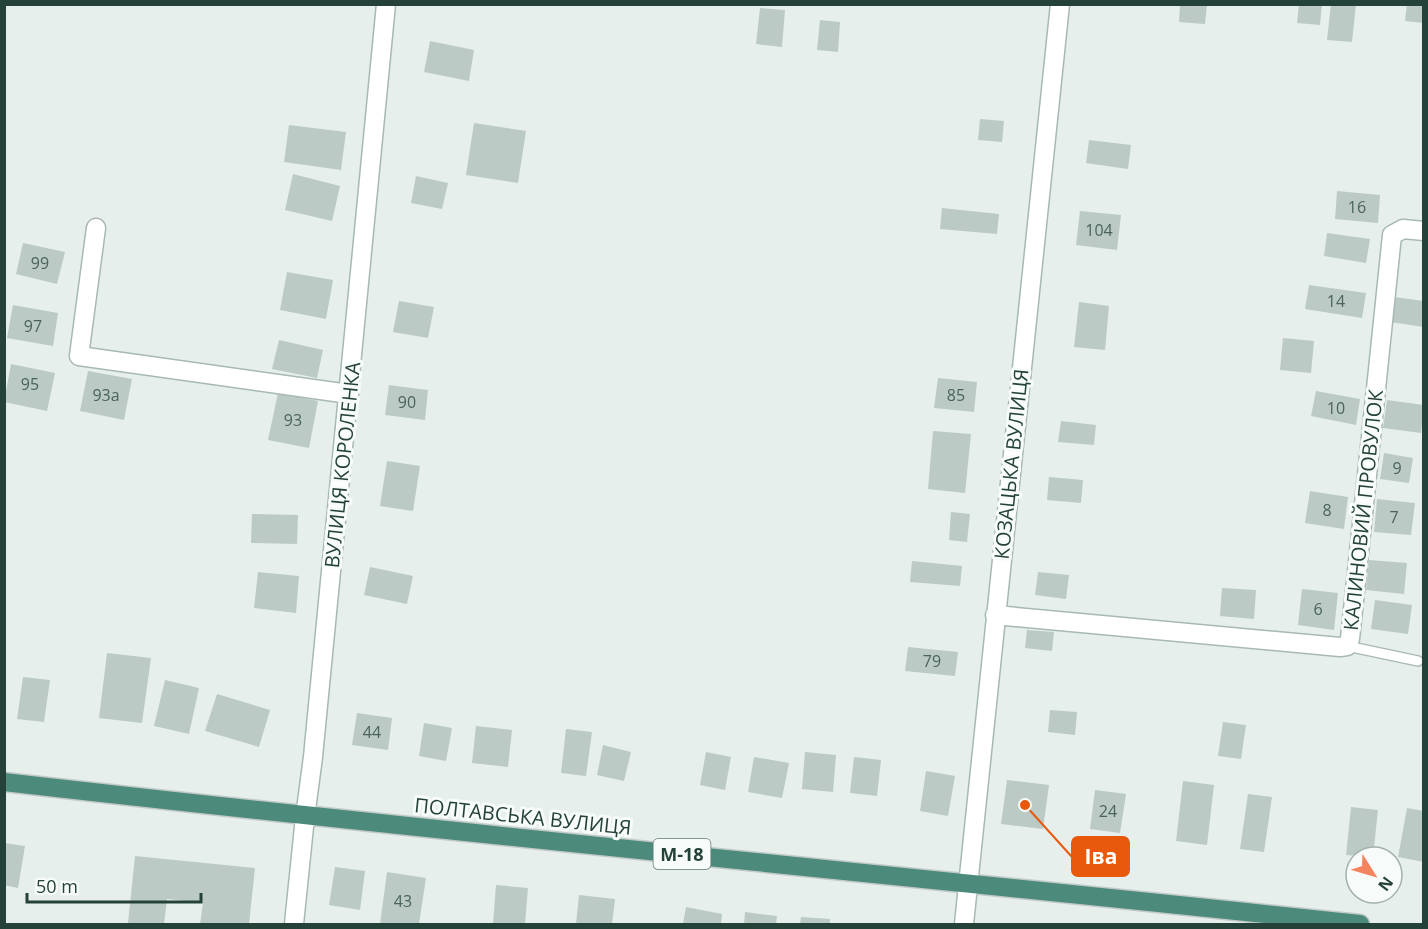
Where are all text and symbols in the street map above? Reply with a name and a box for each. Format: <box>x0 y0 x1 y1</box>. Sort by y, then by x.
house number: 16 <box>1348 196 1366 218</box>
house number: 104 <box>1085 219 1113 241</box>
house number: 99 <box>31 252 49 274</box>
house number: 14 <box>1327 290 1345 312</box>
house number: 97 <box>24 315 42 337</box>
street label: ВУЛИЦЯ КОРОЛЕНКА <box>318 360 366 569</box>
street label: КОЗАЦЬКА ВУЛИЦЯ <box>988 367 1034 561</box>
house number: 95 <box>21 373 39 395</box>
house number: 93а <box>92 384 120 406</box>
house number: 85 <box>947 384 965 406</box>
street label: КАЛИНОВИЙ ПРОВУЛОК <box>1337 387 1389 632</box>
house number: 90 <box>398 391 416 413</box>
house number: 10 <box>1327 397 1345 419</box>
house number: 93 <box>284 409 302 431</box>
house number: 9 <box>1392 457 1402 479</box>
house number: 8 <box>1322 499 1332 521</box>
house number: 7 <box>1389 506 1399 528</box>
house number: 6 <box>1313 598 1323 620</box>
house number: 79 <box>923 650 941 672</box>
house number: 44 <box>363 721 381 743</box>
street label: ПОЛТАВСЬКА ВУЛИЦЯ <box>413 791 633 841</box>
house number: 24 <box>1099 800 1117 822</box>
callout: Іва <box>1072 837 1129 876</box>
road number: М-18 <box>654 839 710 869</box>
text: Іва <box>1085 842 1117 870</box>
north arrow <box>1344 845 1404 905</box>
scale bar <box>27 866 201 904</box>
text: N <box>1373 872 1399 896</box>
text: 50 m <box>36 874 78 898</box>
house number: 43 <box>394 890 412 912</box>

